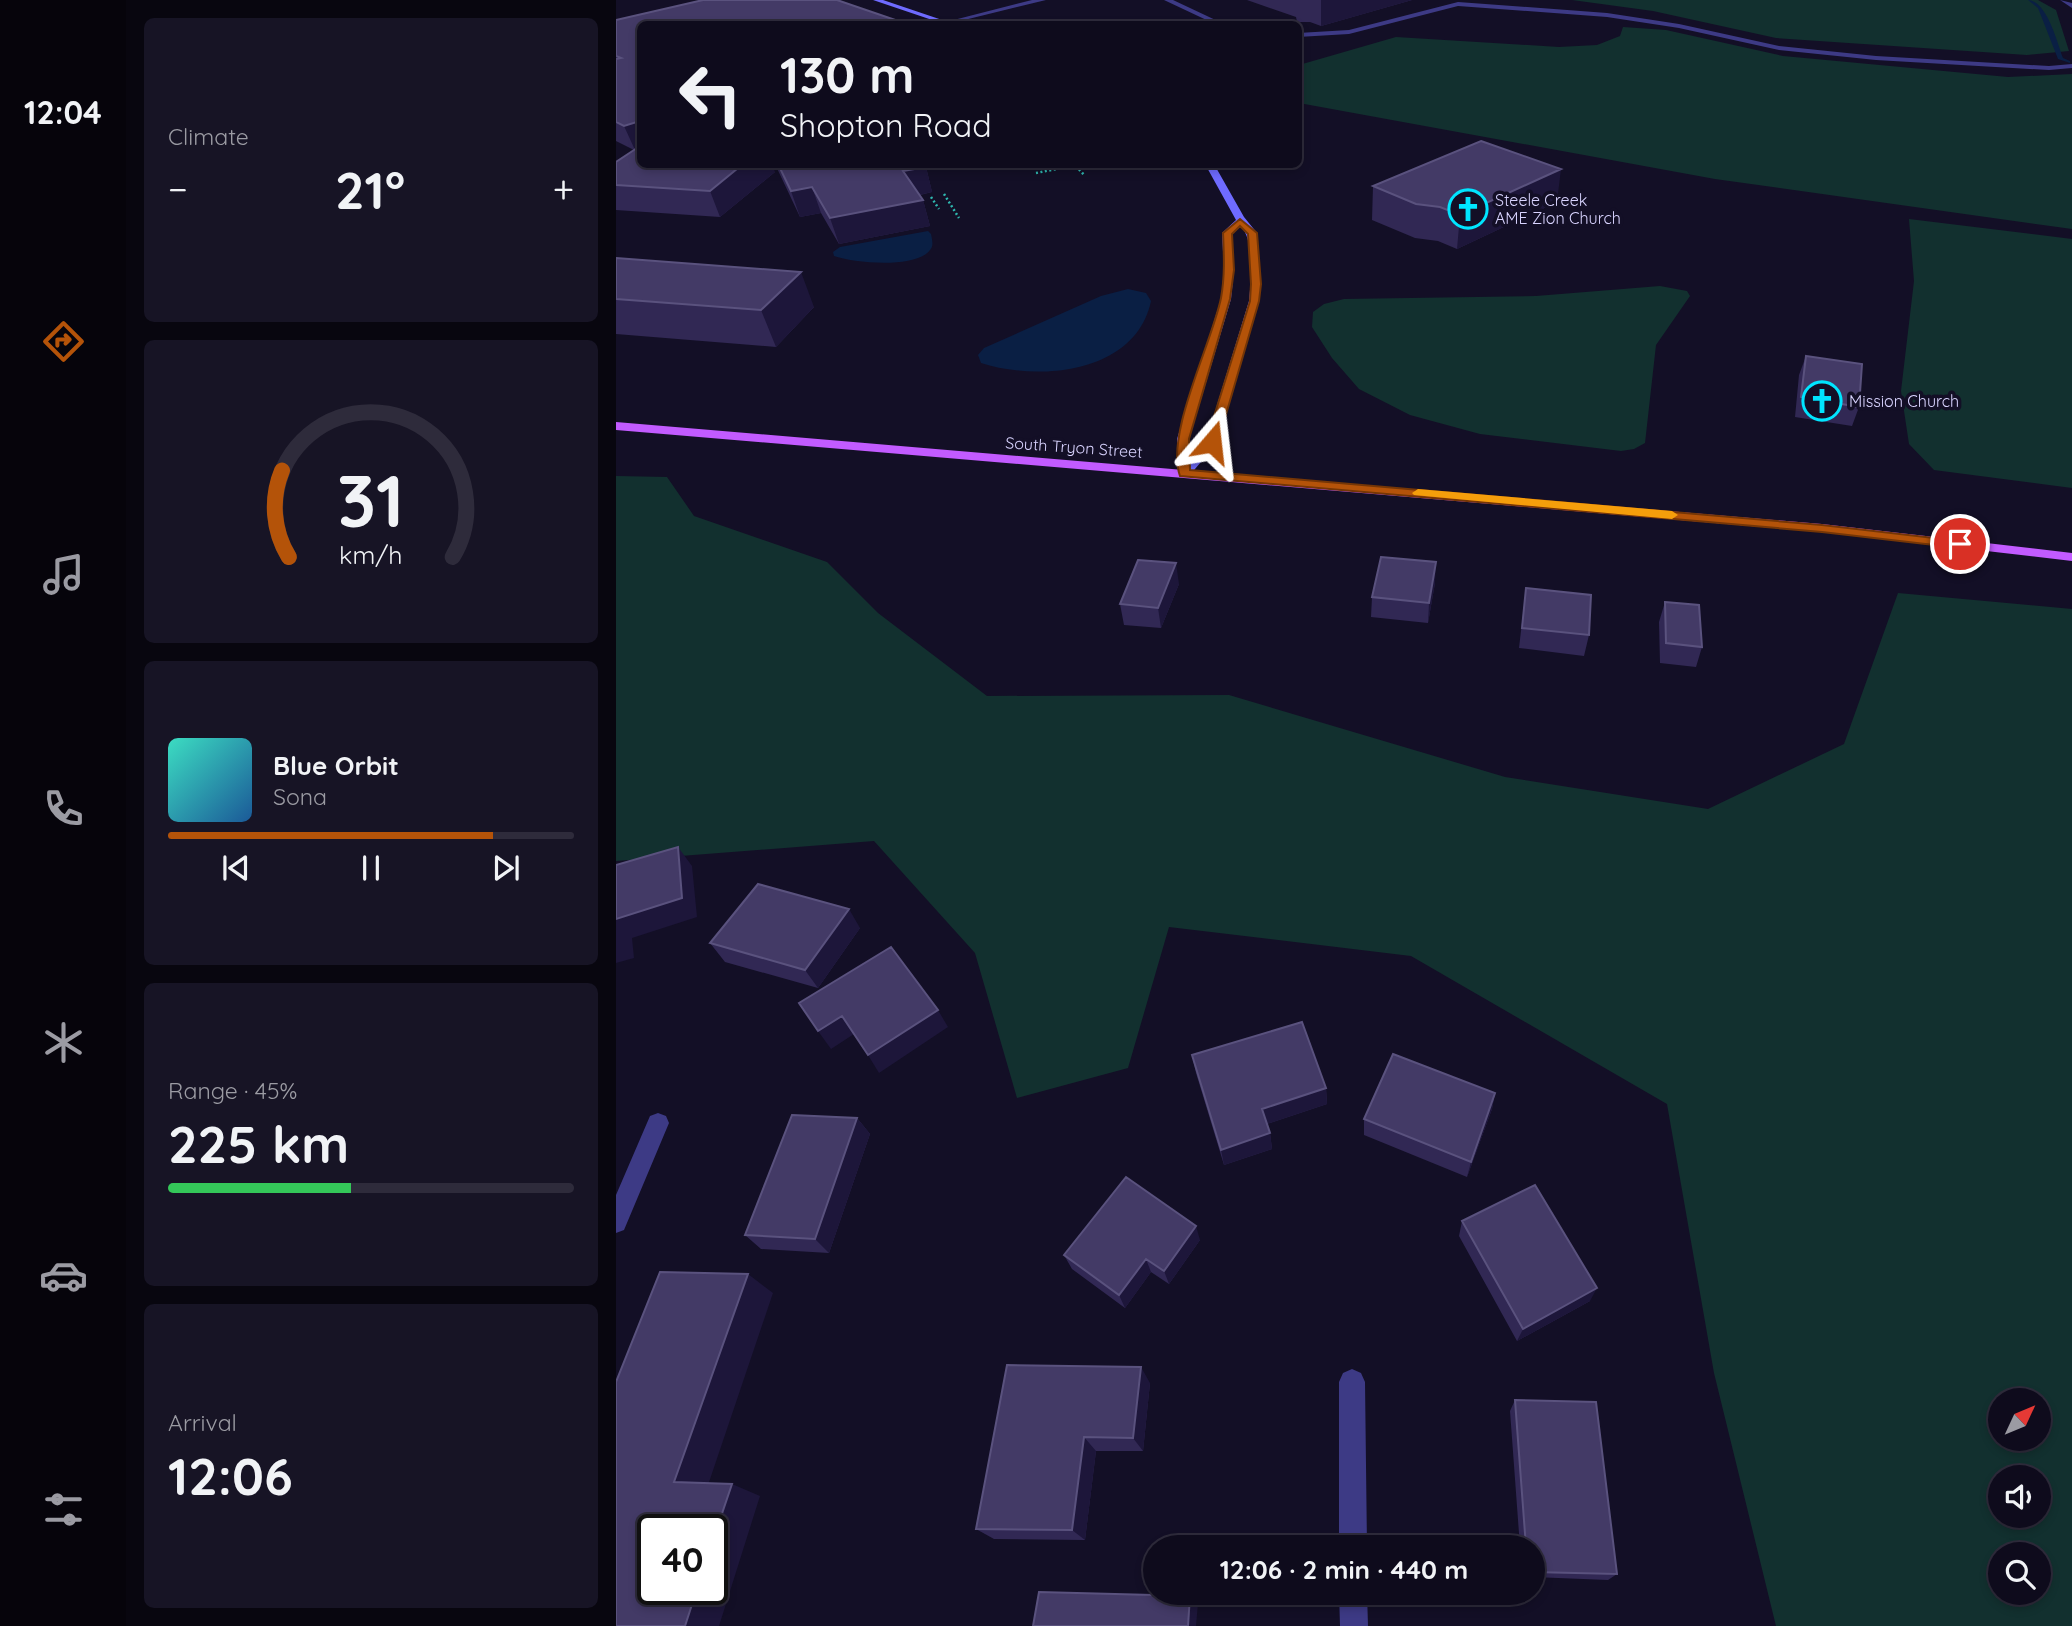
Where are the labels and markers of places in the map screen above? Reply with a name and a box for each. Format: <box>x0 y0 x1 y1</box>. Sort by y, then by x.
church icon: Steele Creek AME Zion Church <box>1447 188 1489 230</box>
place label: Steele Creek AME Zion Church <box>1495 190 1621 228</box>
church icon: Mission Church <box>1801 380 1843 422</box>
place label: Mission Church <box>1849 391 1959 411</box>
pin <box>1930 514 1990 574</box>

